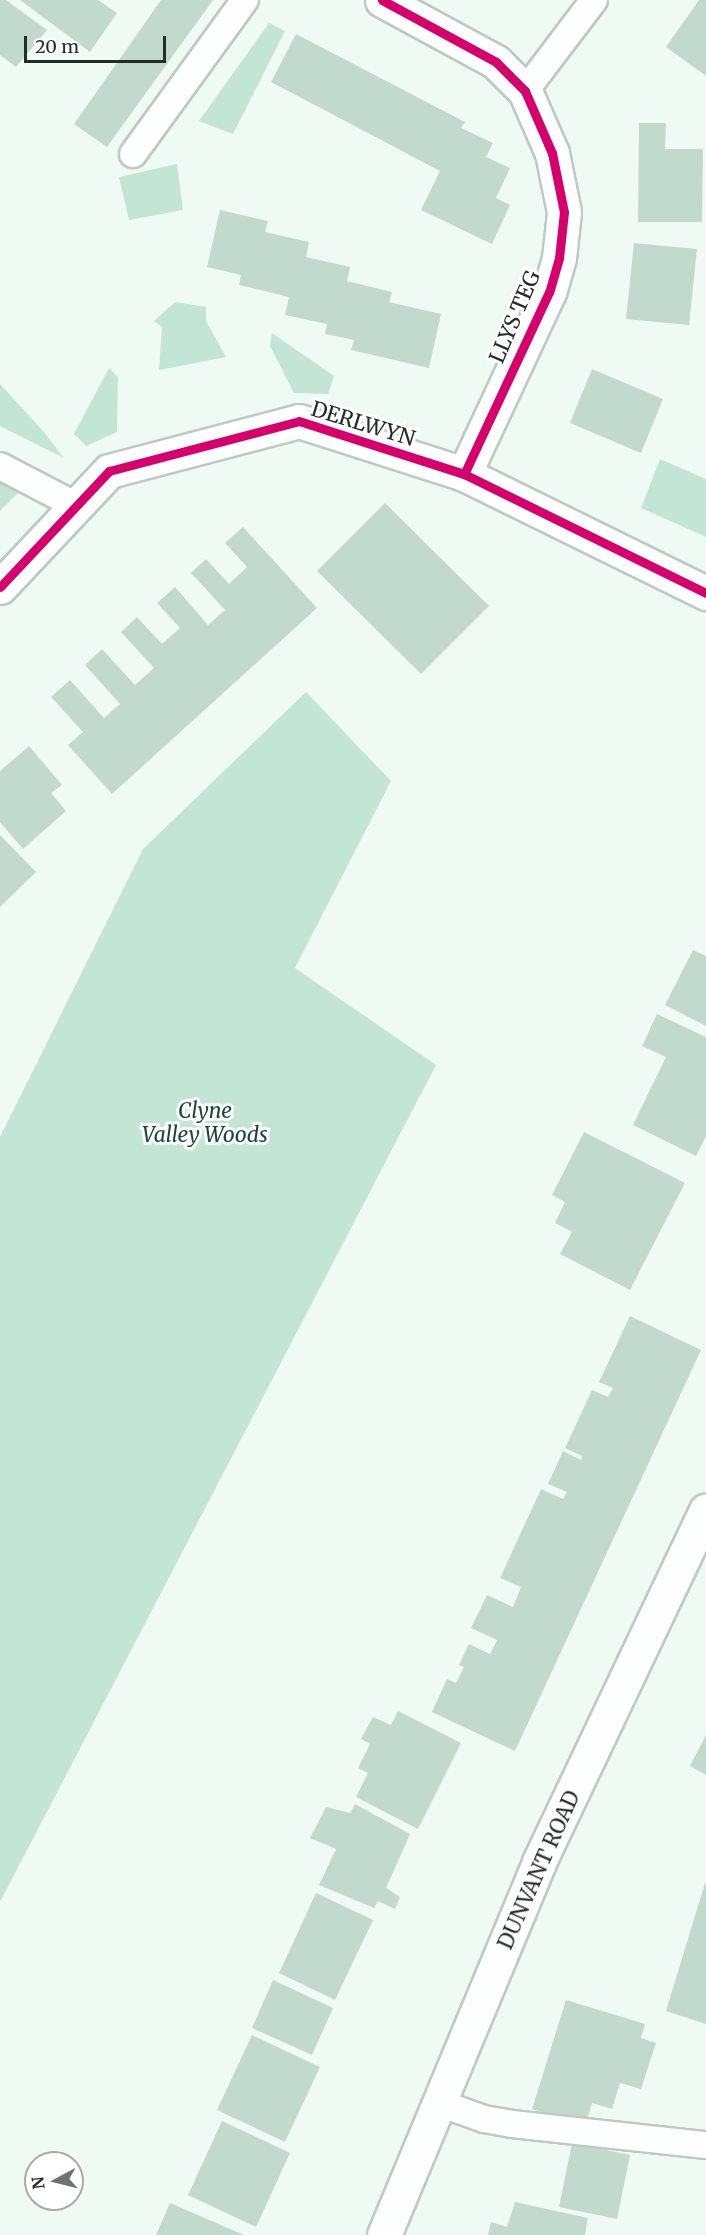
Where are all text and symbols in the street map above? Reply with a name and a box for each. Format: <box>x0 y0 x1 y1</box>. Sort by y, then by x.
scale bar <box>27 24 170 62</box>
text: 20 m <box>35 35 79 58</box>
street label: LLYS TEG <box>484 267 546 367</box>
street label: DERLWYN <box>308 396 418 452</box>
park label: Clyne Valley Woods <box>142 1098 268 1148</box>
street label: DUNVANT ROAD <box>493 1787 585 1953</box>
north arrow <box>24 2151 84 2211</box>
text: N <box>27 2175 49 2190</box>

